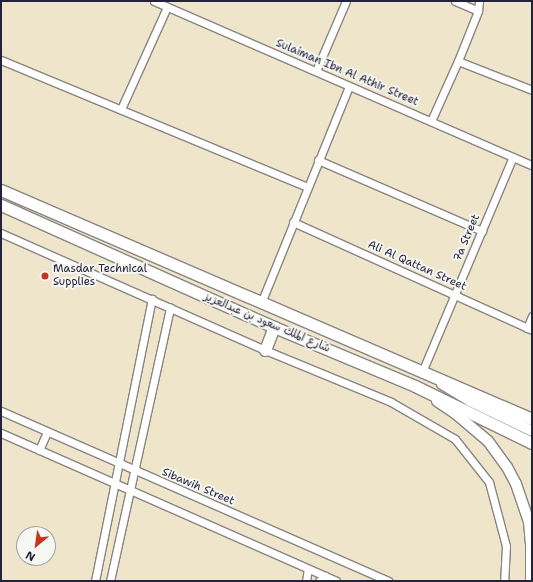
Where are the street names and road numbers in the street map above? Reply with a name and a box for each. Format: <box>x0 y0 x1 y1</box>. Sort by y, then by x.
street label: Sulaiman Ibn Al Athir Street <box>274 37 420 109</box>
street label: 7a Street <box>451 212 483 264</box>
street label: Ali Al Qattan Street <box>366 238 468 294</box>
street label: شارع الملك سعود بن عبدالعزيز <box>202 290 332 356</box>
street label: Sibawih Street <box>160 466 236 508</box>

